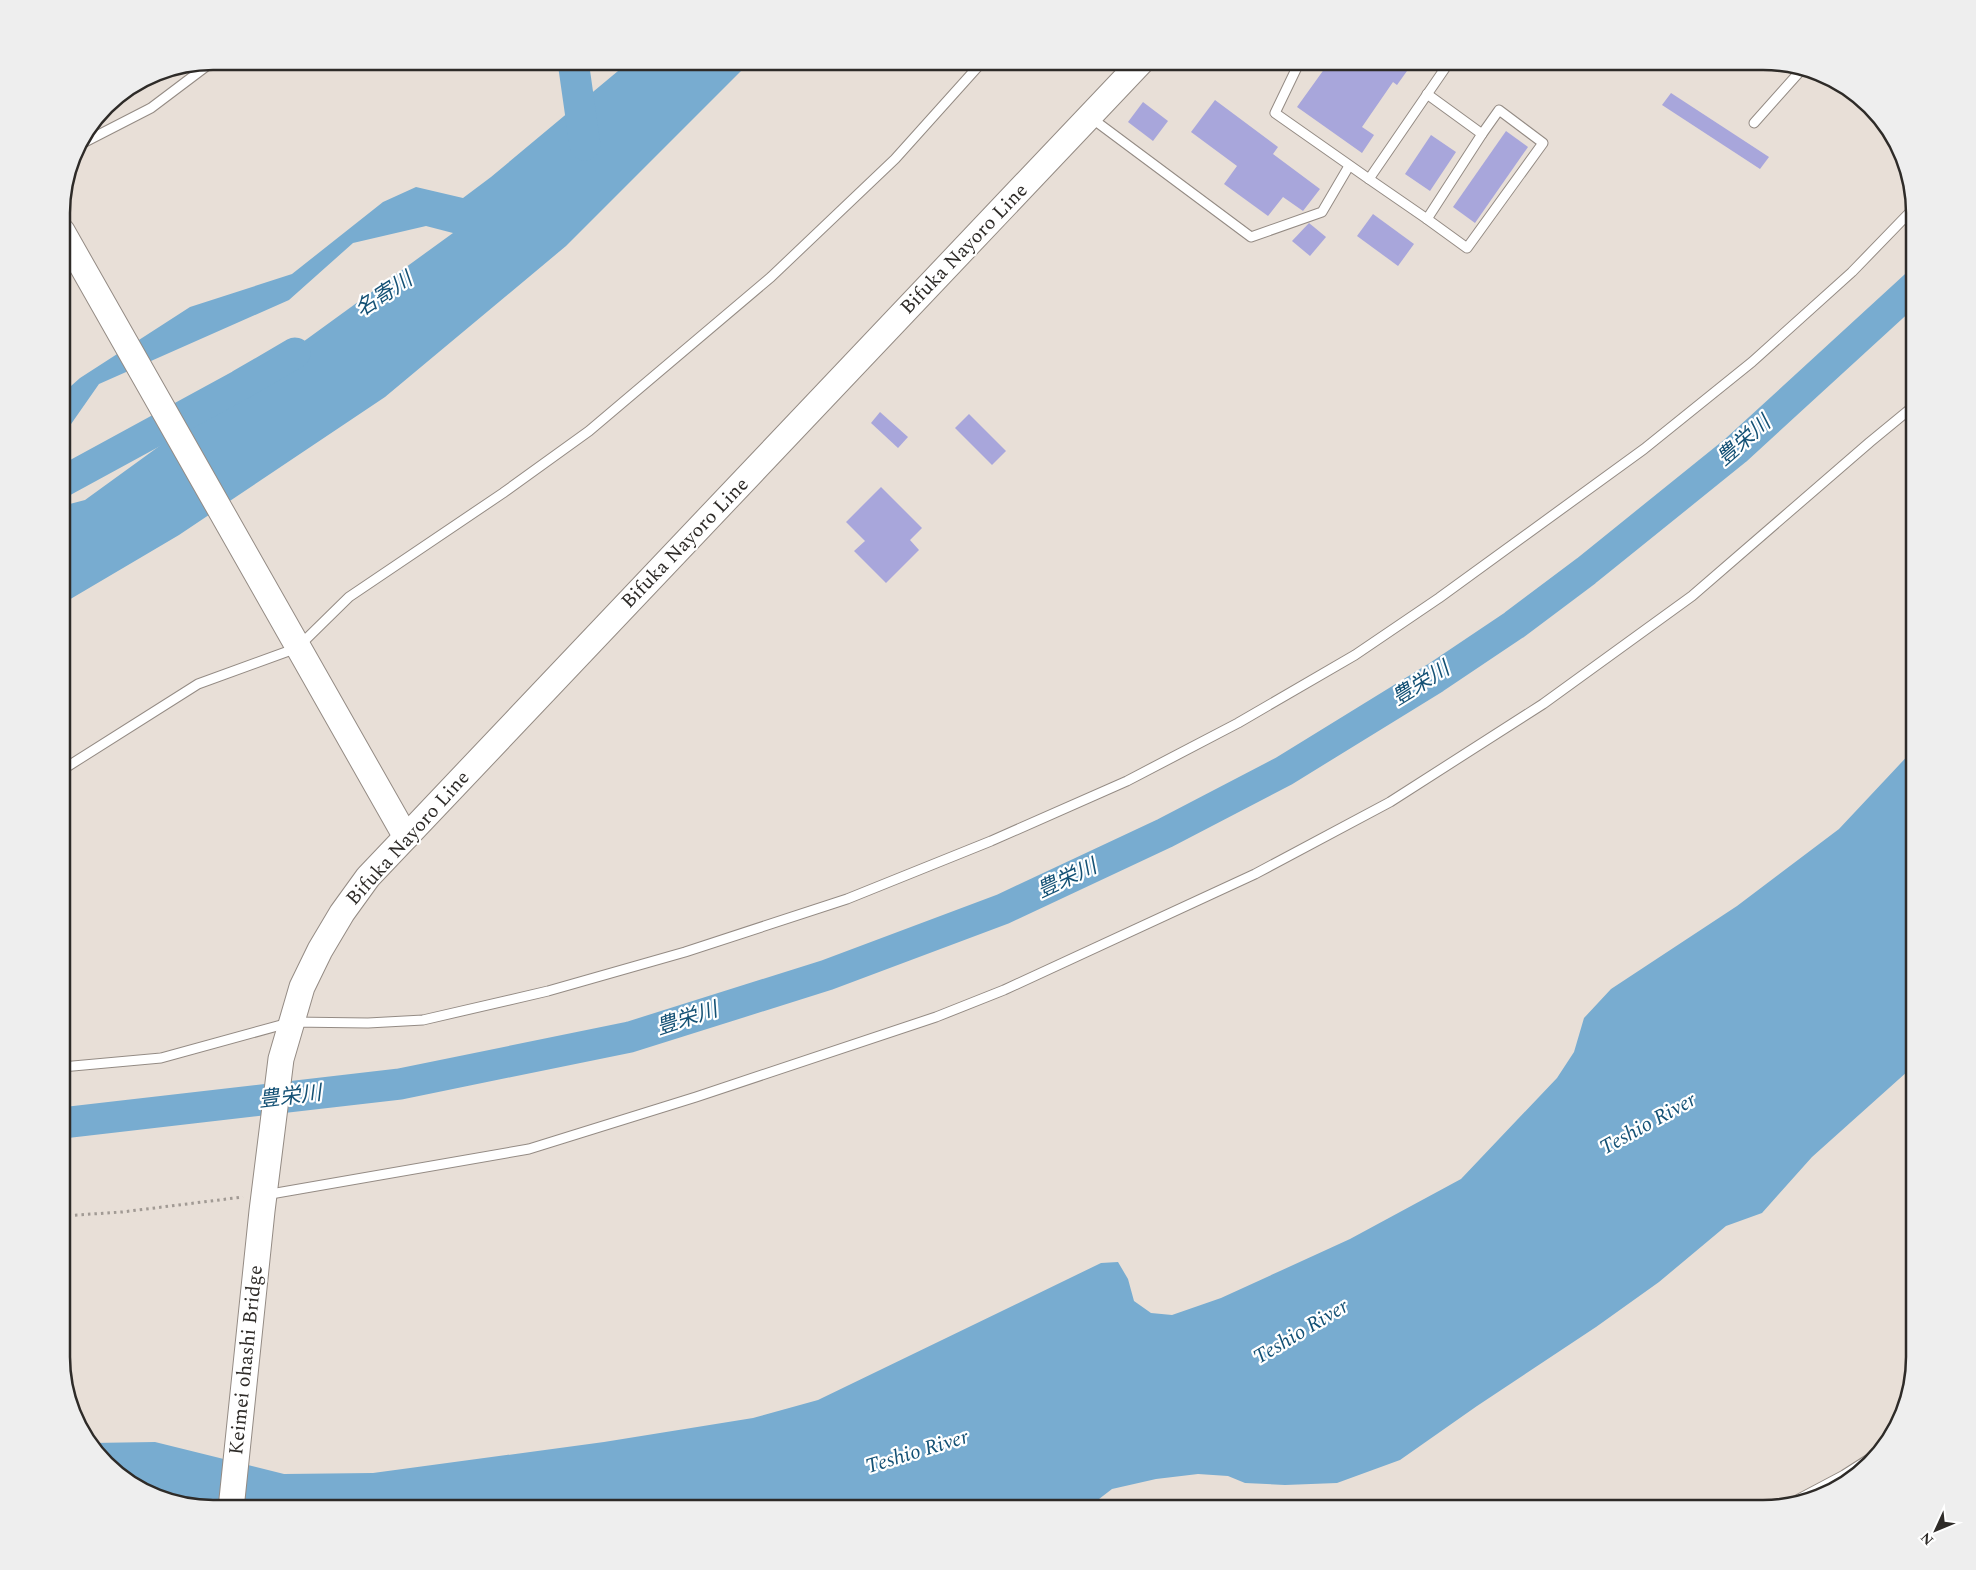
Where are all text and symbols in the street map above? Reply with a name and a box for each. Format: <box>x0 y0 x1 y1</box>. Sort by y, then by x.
street label: Bifuka Nayoro Line <box>893 176 1035 322</box>
water label: 名寄川 <box>349 263 421 326</box>
water label: 豊栄川 <box>1710 407 1780 474</box>
street label: Bifuka Nayoro Line <box>614 470 756 616</box>
water label: 豊栄川 <box>1386 653 1458 714</box>
street label: Bifuka Nayoro Line <box>339 764 477 912</box>
water label: 豊栄川 <box>1032 850 1104 907</box>
water label: 豊栄川 <box>652 993 724 1044</box>
water label: 豊栄川 <box>257 1077 325 1117</box>
water label: Teshio River <box>1594 1084 1703 1164</box>
street label: Keimei ohashi Bridge <box>221 1264 271 1456</box>
water label: Teshio River <box>1247 1291 1355 1373</box>
water label: Teshio River <box>862 1421 973 1483</box>
north arrow <box>1911 1505 1961 1555</box>
text: N <box>1915 1527 1939 1550</box>

